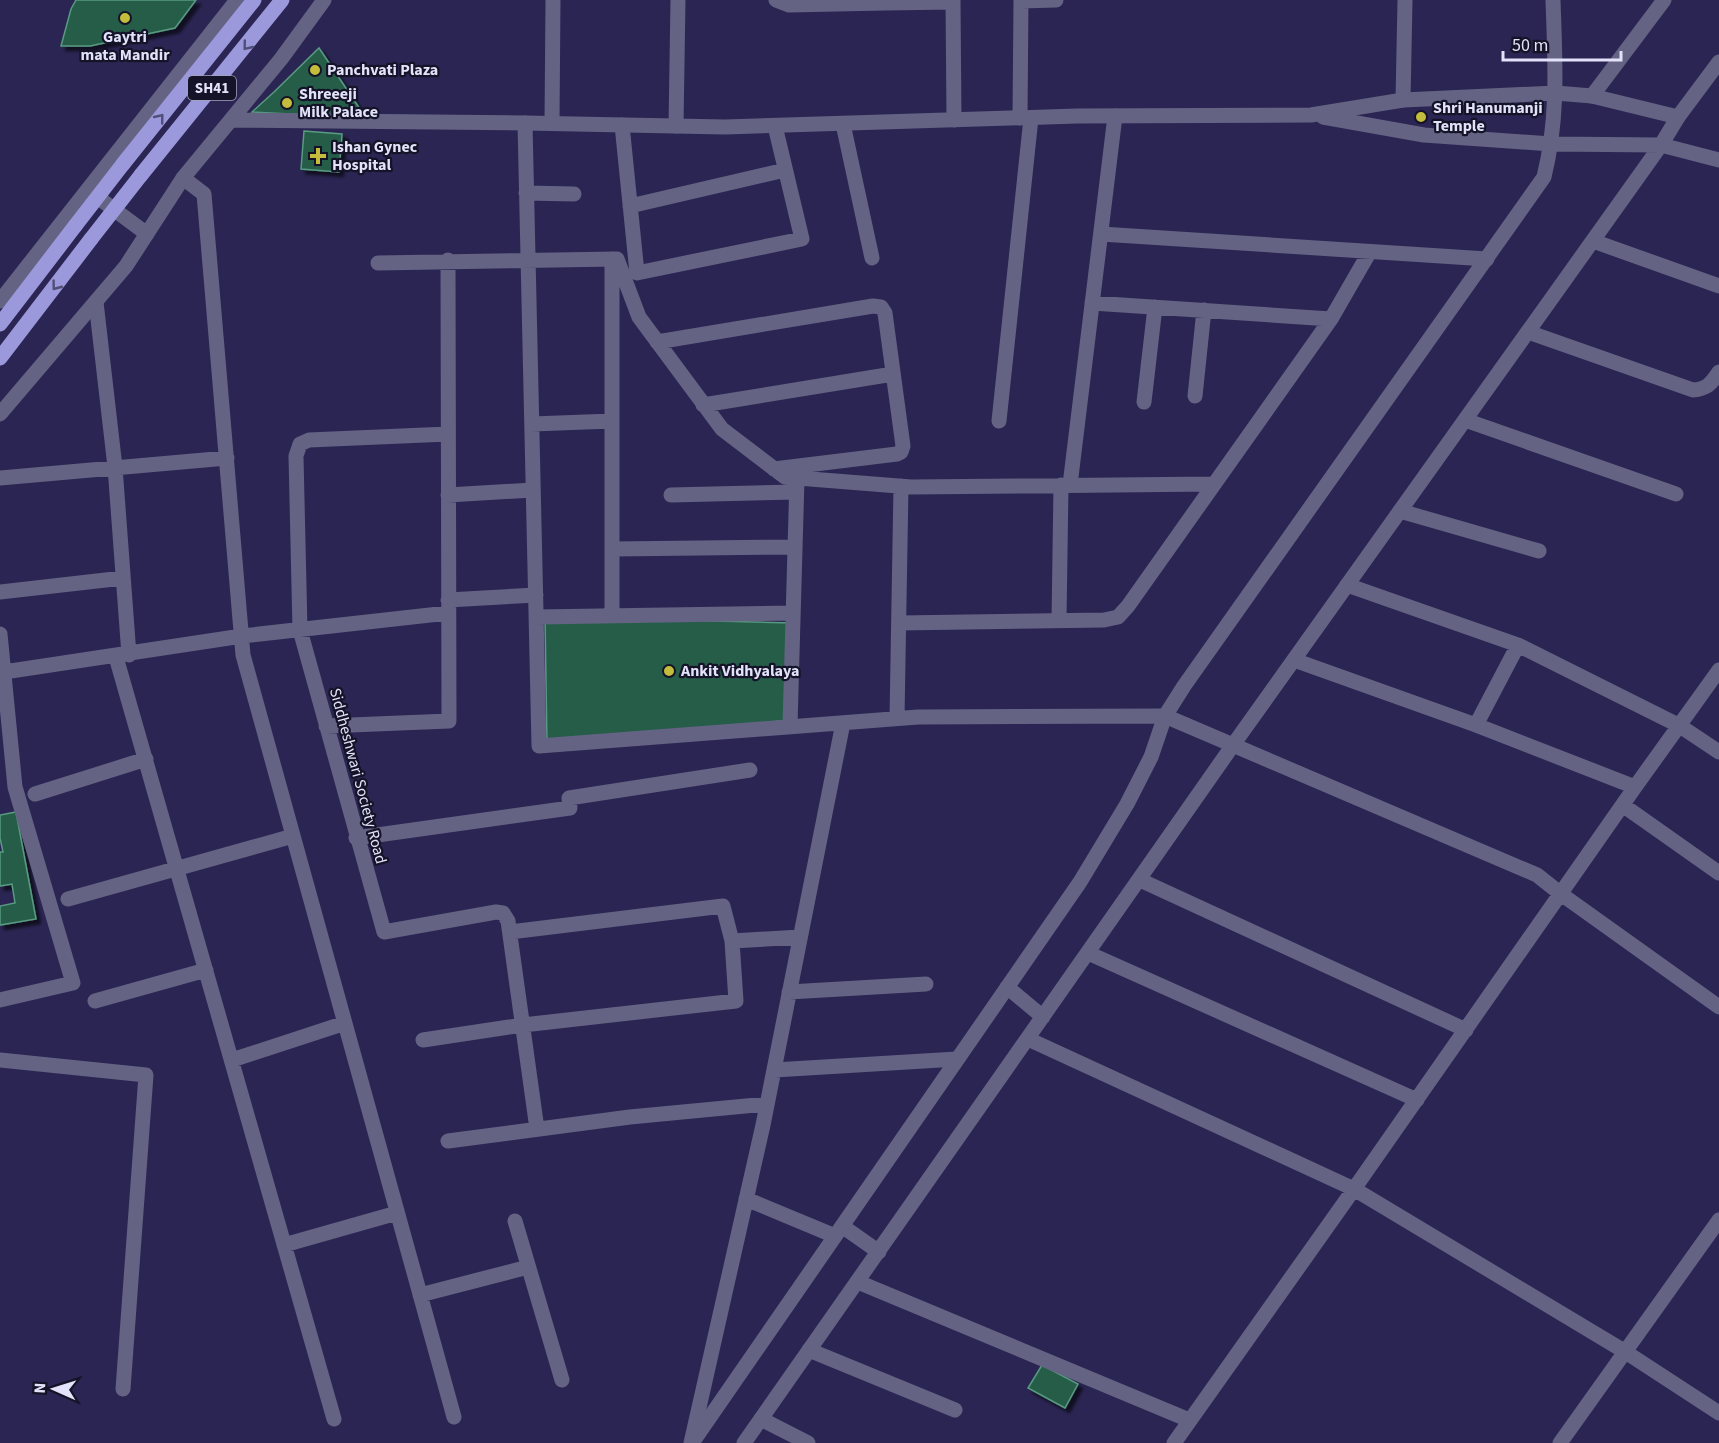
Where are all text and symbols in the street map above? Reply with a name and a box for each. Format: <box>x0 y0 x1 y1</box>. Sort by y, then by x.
marker: Gaytri mata Mandir <box>118 11 132 25</box>
scale bar <box>1503 24 1622 62</box>
place label: Gaytri mata Mandir <box>80 26 170 66</box>
text: 50 m <box>1512 33 1548 58</box>
one-way arrow <box>243 39 254 50</box>
place label: Panchvati Plaza <box>327 59 438 81</box>
marker: Panchvati Plaza <box>308 63 322 77</box>
road number: SH41 <box>188 76 236 100</box>
place label: Shreeeji Milk Palace <box>299 83 378 123</box>
marker: Shreeeji Milk Palace <box>280 96 294 110</box>
place label: Shri Hanumanji Temple <box>1433 97 1543 137</box>
marker: Shri Hanumanji Temple <box>1414 110 1428 124</box>
one-way arrow <box>153 114 164 125</box>
place label: Ishan Gynec Hospital <box>332 136 418 176</box>
marker: Ishan Gynec Hospital <box>309 147 327 165</box>
one-way arrow <box>52 279 63 290</box>
place label: Ankit Vidhyalaya <box>680 660 799 682</box>
marker: Ankit Vidhyalaya <box>662 664 676 678</box>
street label: Siddheshwari Society Road <box>324 686 392 866</box>
north arrow <box>24 1359 84 1419</box>
text: N <box>29 1382 51 1394</box>

